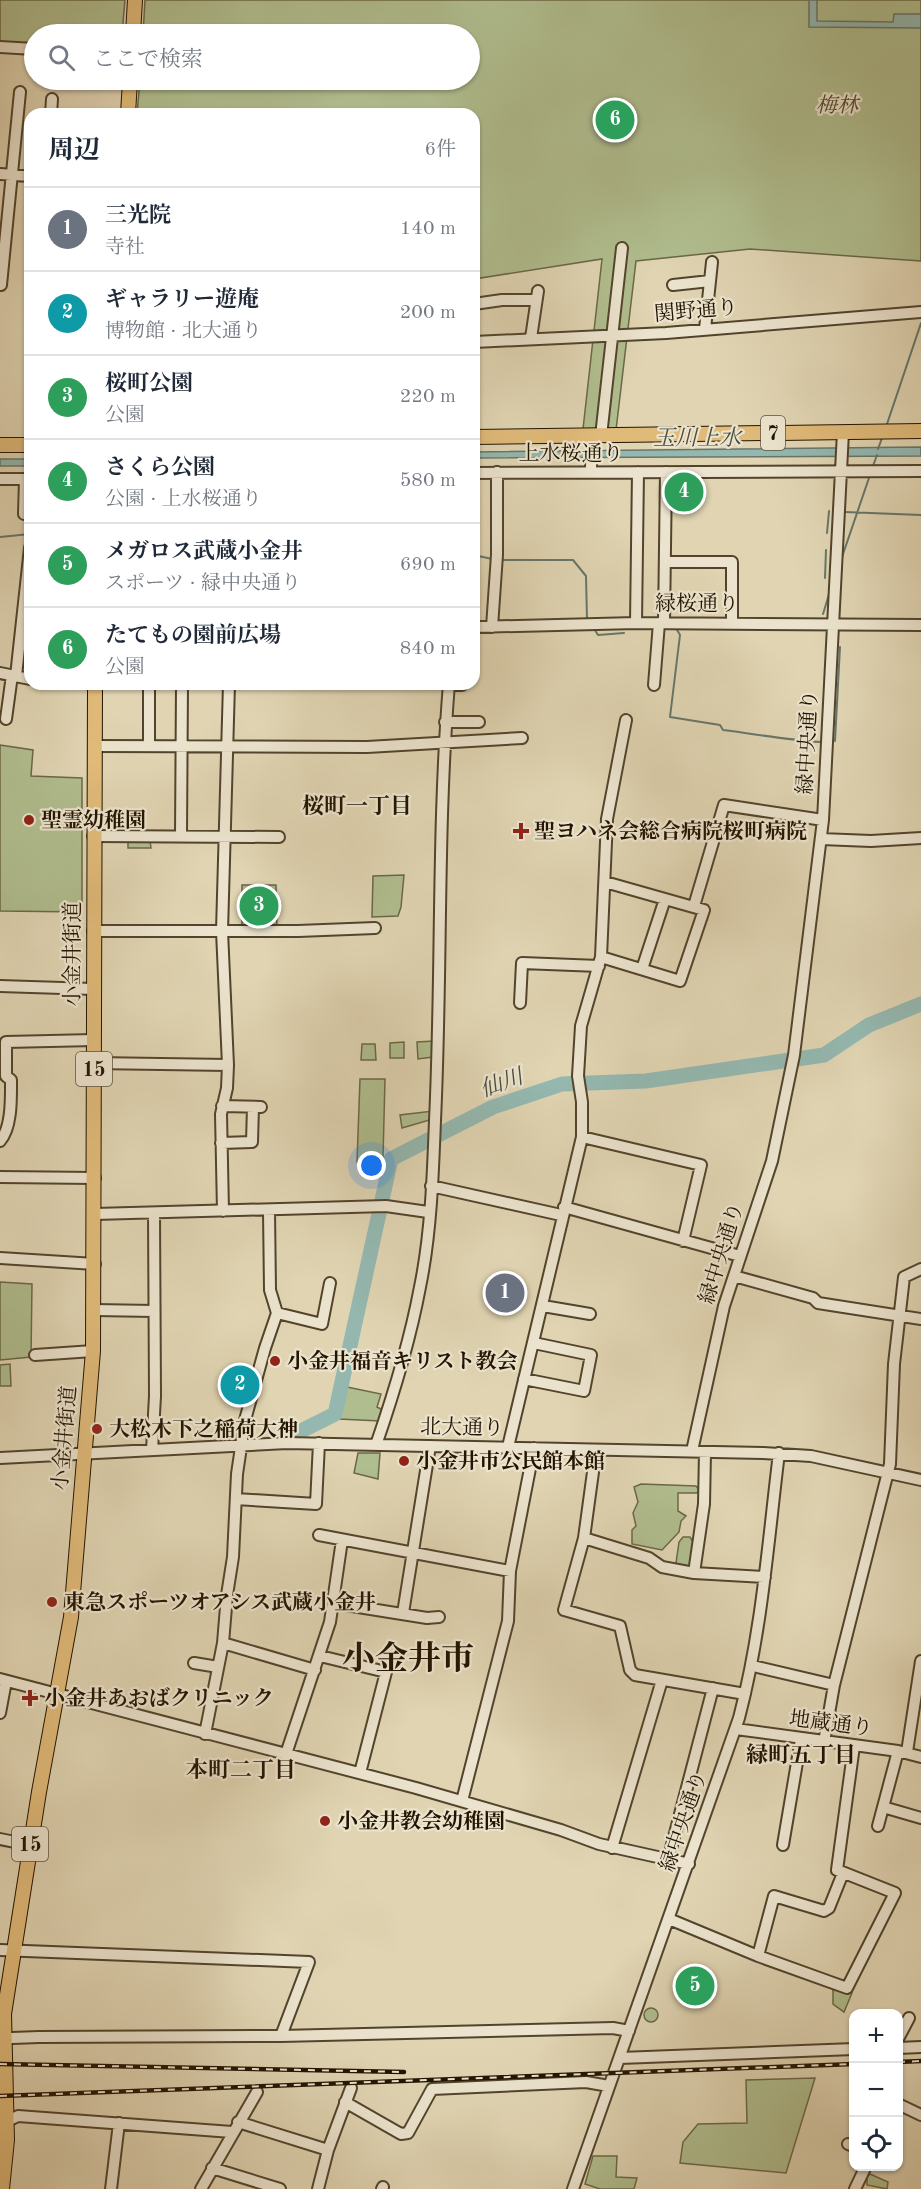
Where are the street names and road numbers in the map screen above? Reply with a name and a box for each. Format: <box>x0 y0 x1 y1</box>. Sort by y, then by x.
street label: 関野通り <box>653 295 739 326</box>
road number: 7 <box>761 416 785 450</box>
street label: 上水桜通り <box>519 442 624 465</box>
street label: 緑桜通り <box>655 592 739 615</box>
street label: 緑中央通り <box>793 689 822 795</box>
street label: 小金井街道 <box>61 902 84 1007</box>
road number: 15 <box>76 1052 112 1086</box>
street label: 緑中央通り <box>695 1200 748 1307</box>
street label: 小金井街道 <box>48 1385 81 1491</box>
street label: 北大通り <box>420 1415 504 1440</box>
street label: 地蔵通り <box>788 1707 874 1740</box>
street label: 緑中央通り <box>656 1768 711 1875</box>
road number: 15 <box>12 1827 48 1861</box>

